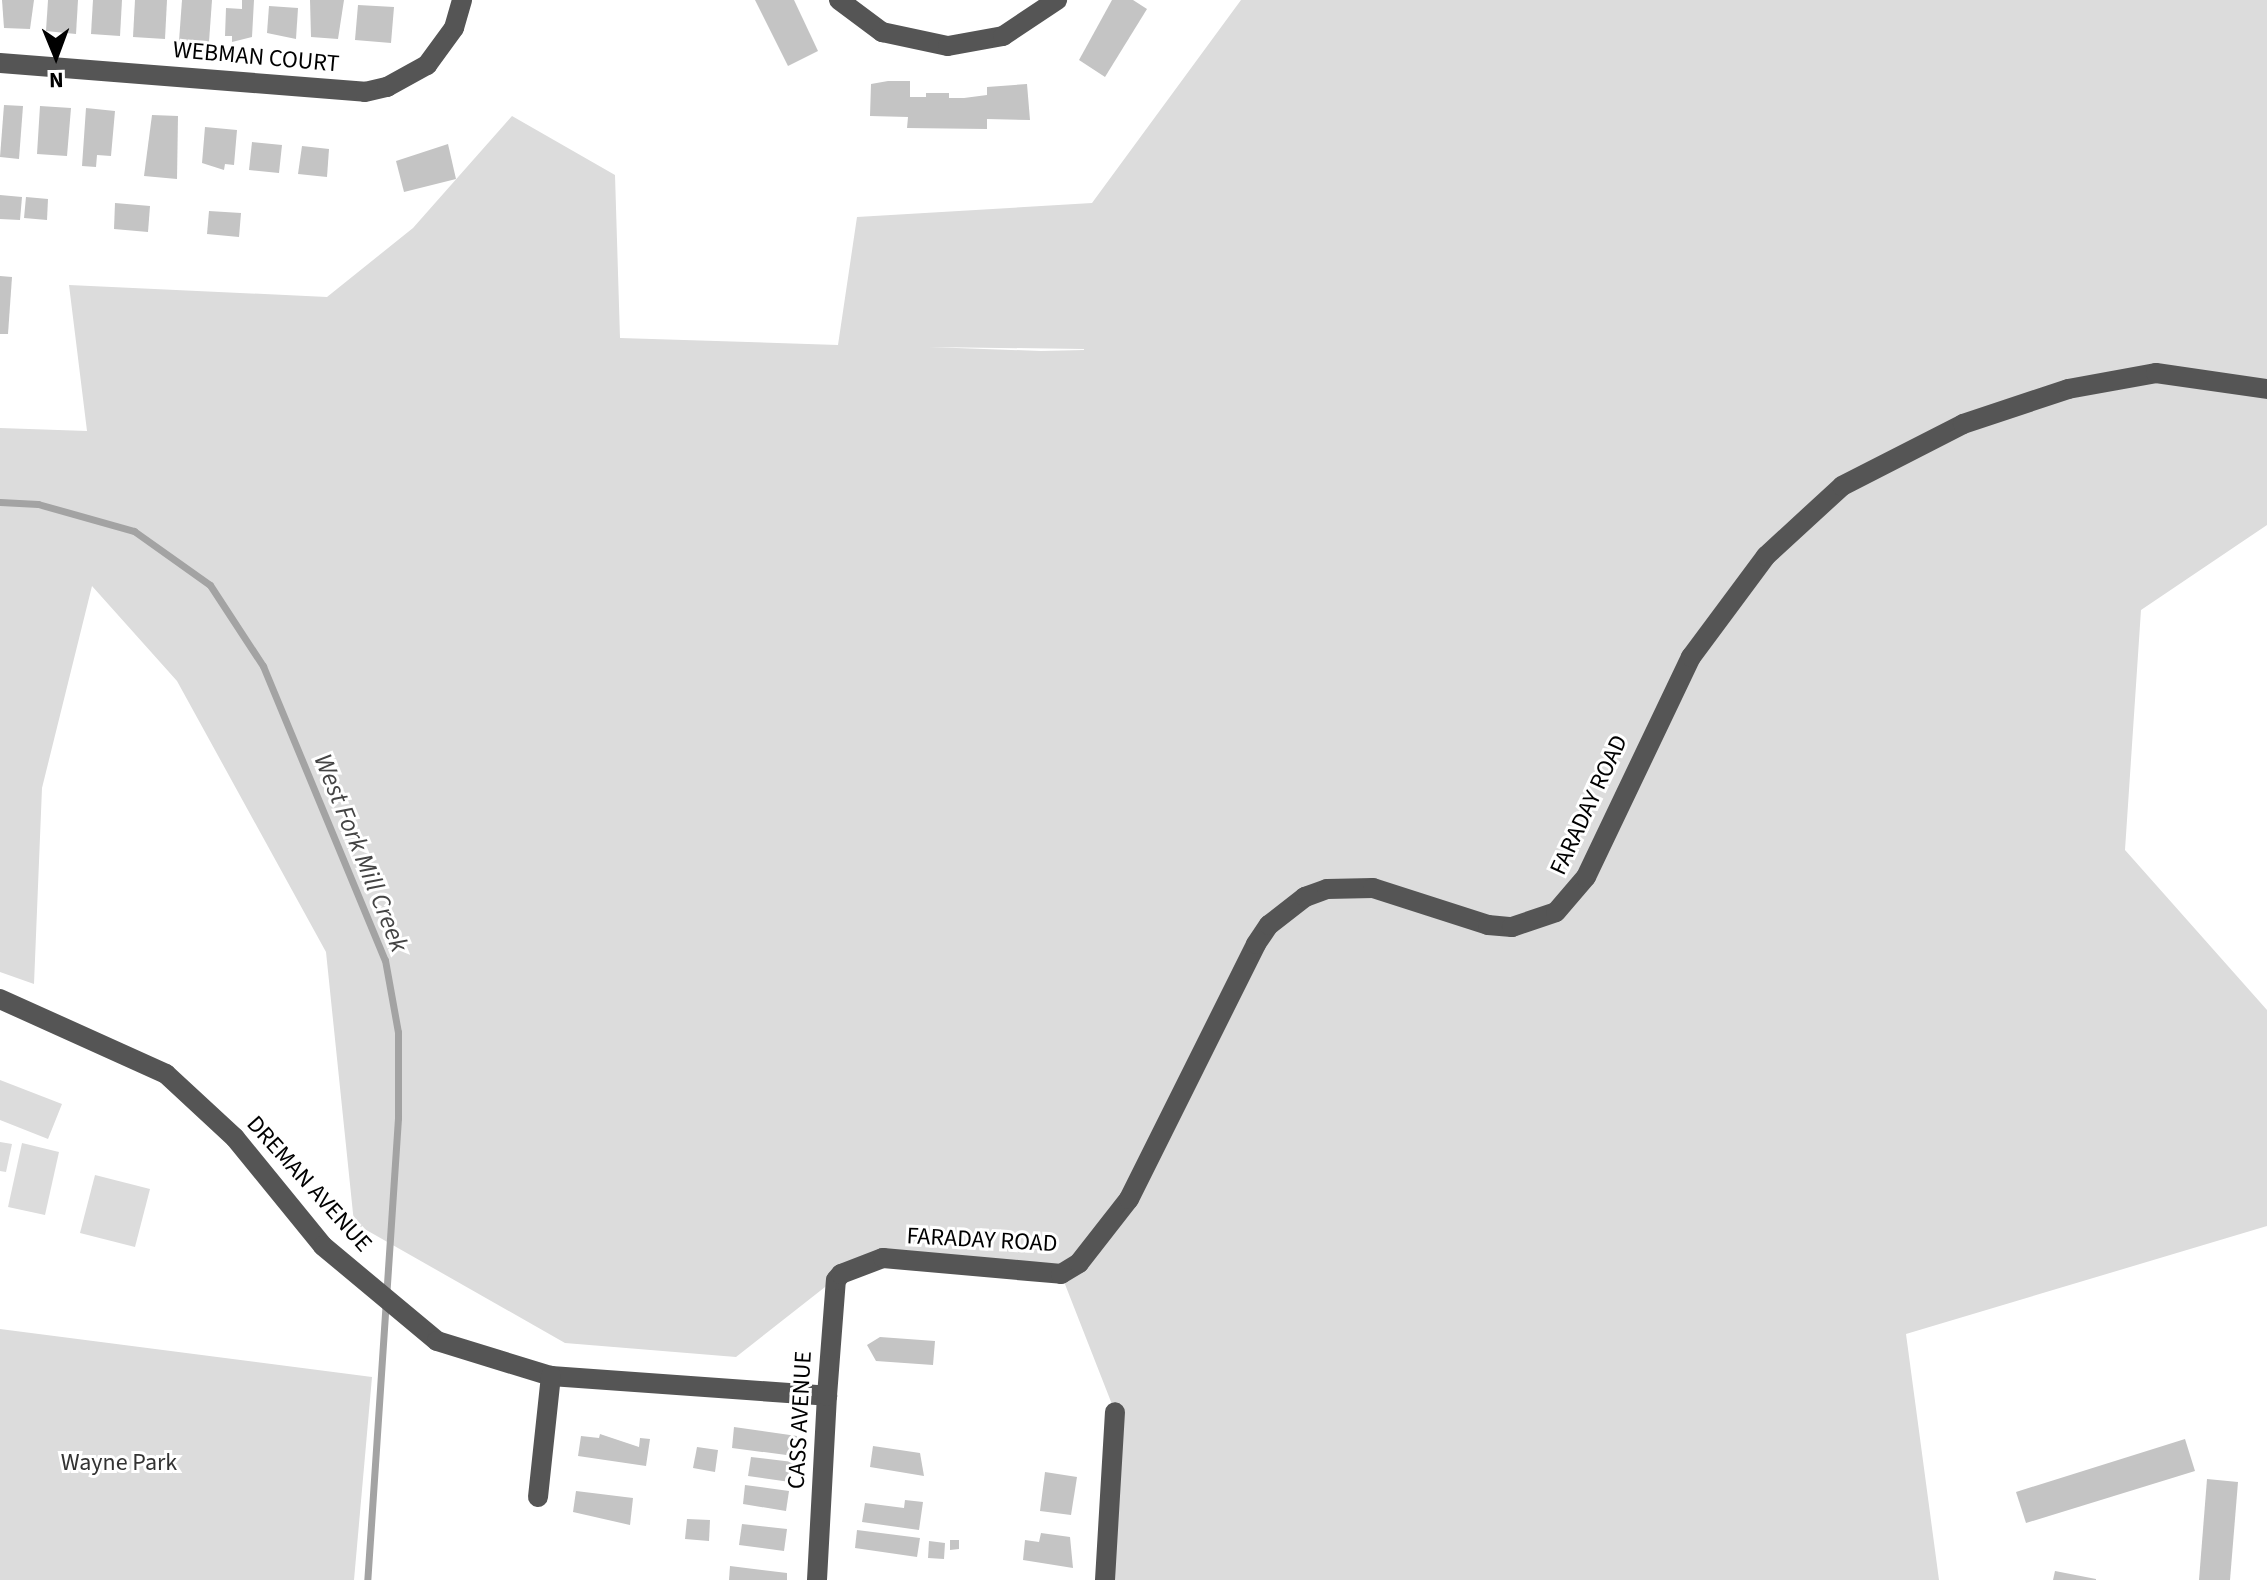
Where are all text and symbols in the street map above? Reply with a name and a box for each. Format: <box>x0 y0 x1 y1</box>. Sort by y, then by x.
north arrow <box>16 16 96 96</box>
street label: WEBMAN COURT <box>172 35 340 79</box>
text: N <box>49 64 64 96</box>
street label: FARADAY ROAD <box>1544 730 1634 880</box>
water label: West Fork Mill Creek <box>307 749 415 957</box>
street label: DREMAN AVENUE <box>240 1110 378 1258</box>
street label: FARADAY ROAD <box>906 1222 1058 1258</box>
street label: CASS AVENUE <box>782 1350 818 1490</box>
park label: Wayne Park <box>61 1449 177 1477</box>

